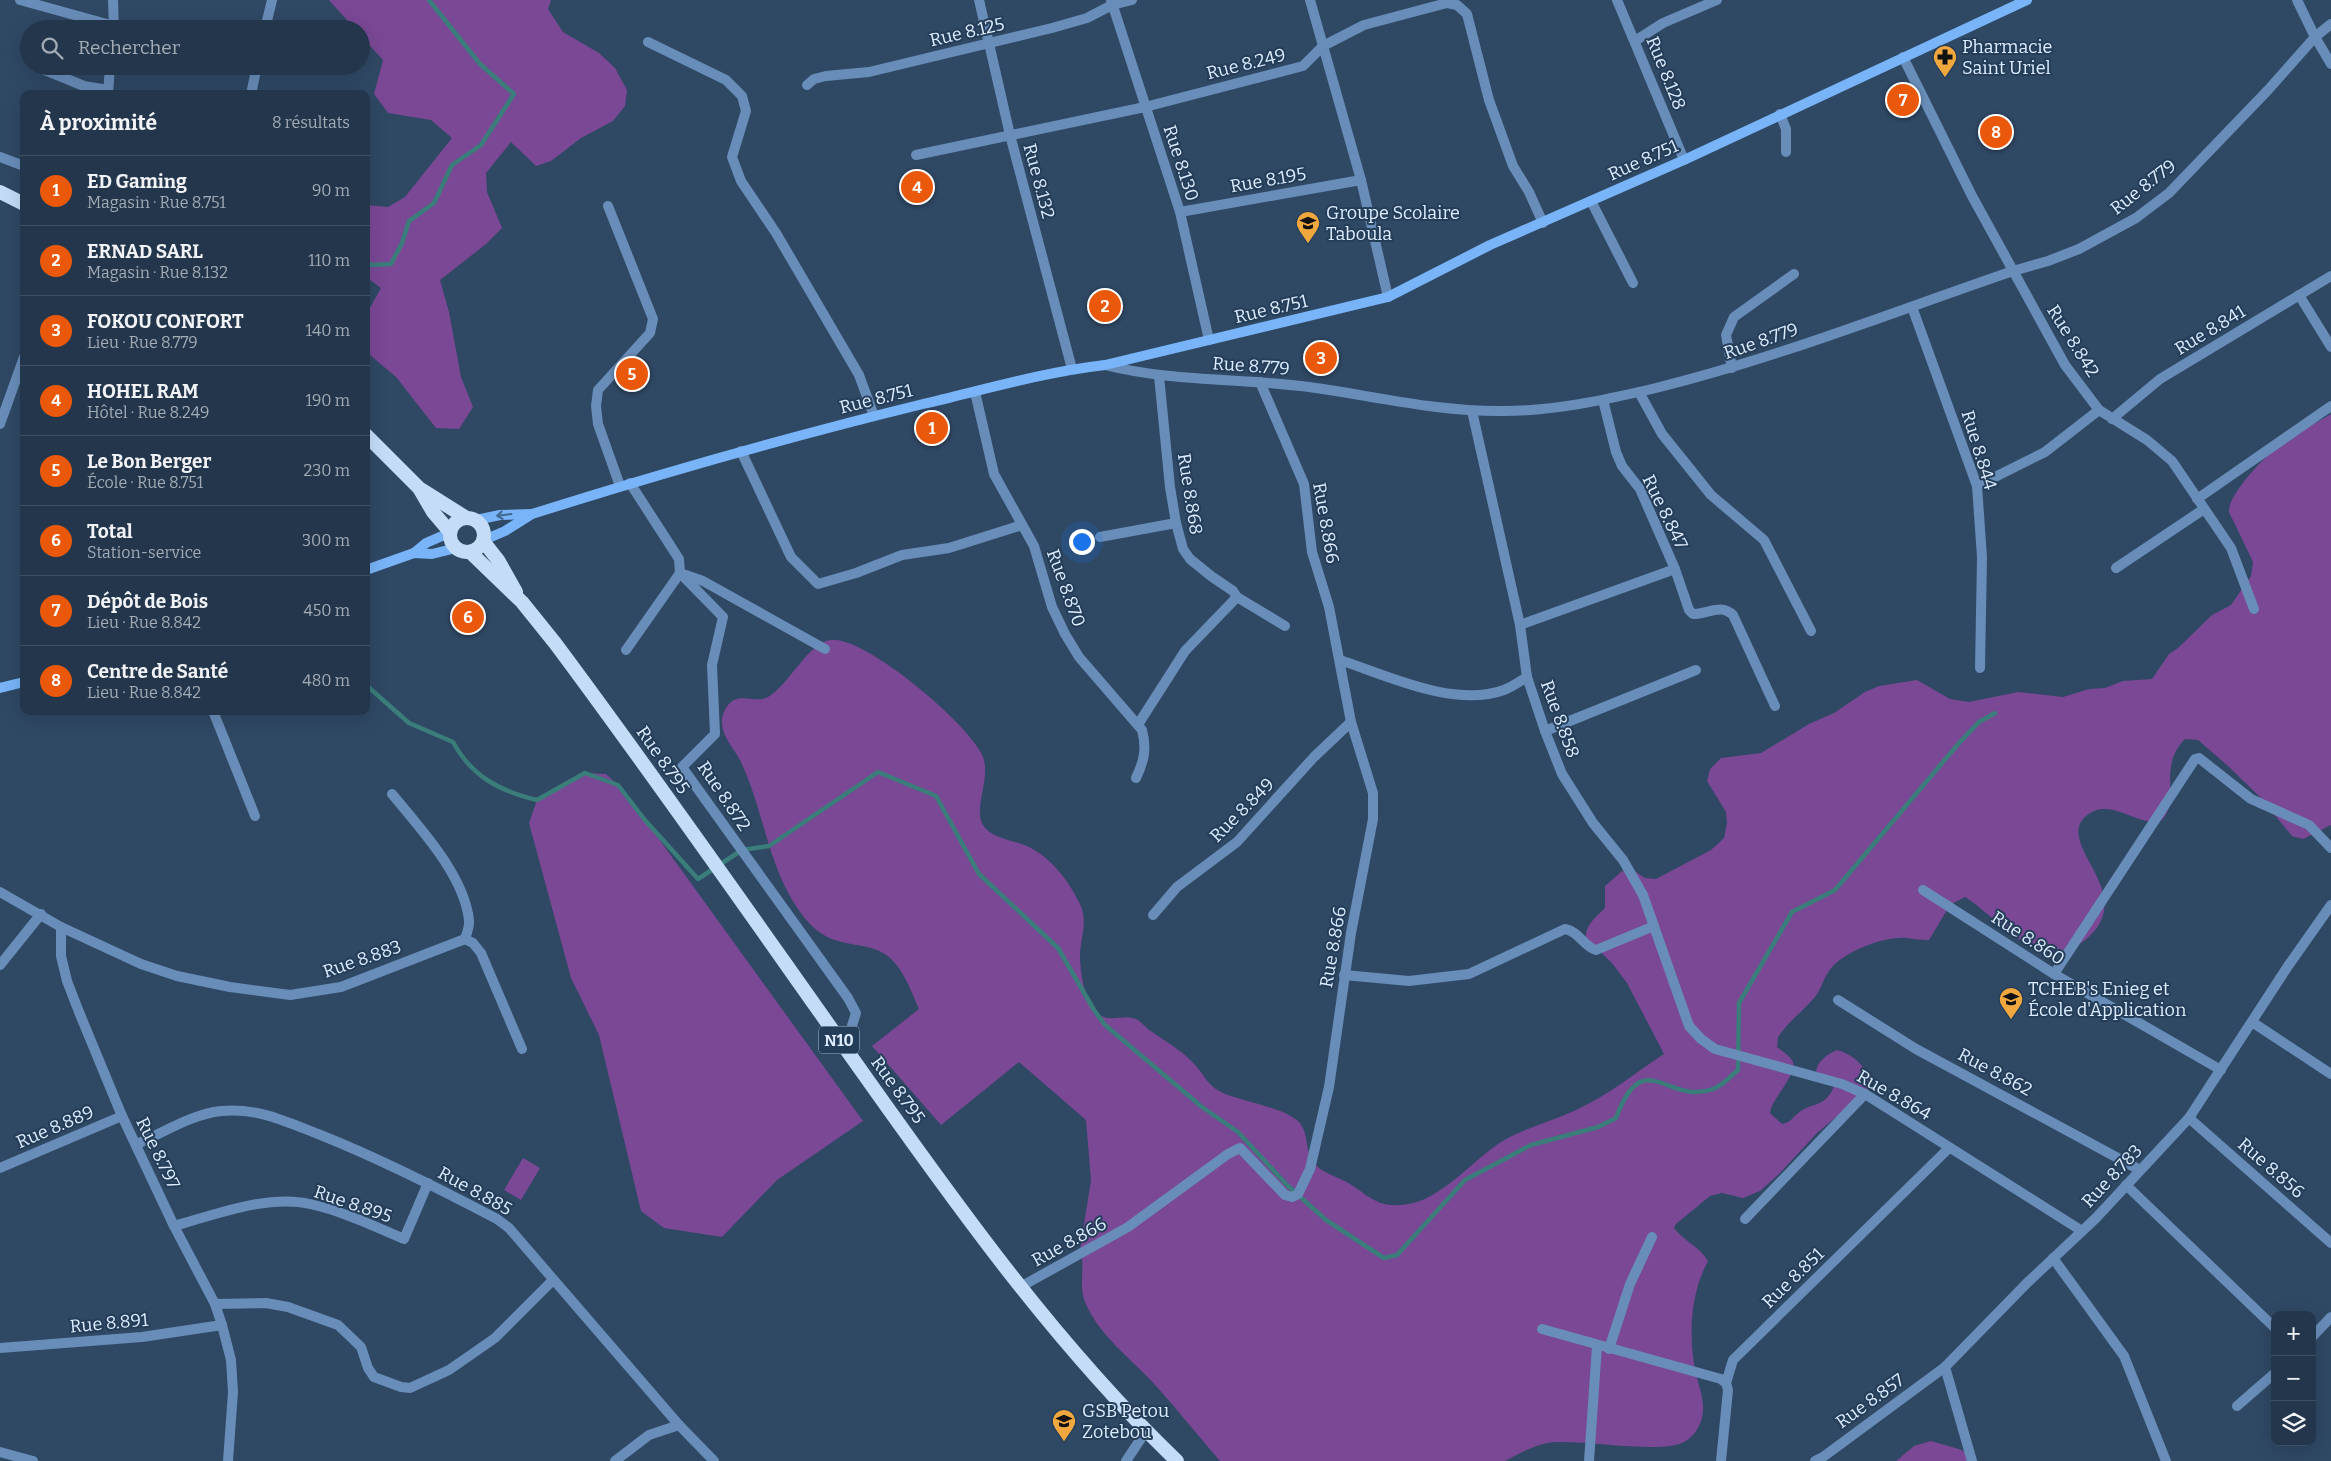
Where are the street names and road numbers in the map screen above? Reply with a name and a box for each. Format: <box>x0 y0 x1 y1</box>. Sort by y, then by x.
street label: Rue 8.125 <box>927 13 1007 51</box>
street label: Rue 8.128 <box>1641 33 1691 113</box>
street label: Rue 8.249 <box>1204 44 1288 84</box>
street label: Rue 8.130 <box>1158 122 1204 204</box>
street label: Rue 8.751 <box>1605 135 1682 185</box>
street label: Rue 8.132 <box>1018 141 1060 221</box>
street label: Rue 8.779 <box>2106 155 2180 219</box>
street label: Rue 8.195 <box>1228 162 1308 198</box>
street label: Rue 8.751 <box>1232 290 1310 328</box>
street label: Rue 8.841 <box>2171 300 2250 360</box>
street label: Rue 8.842 <box>2042 301 2104 381</box>
street label: Rue 8.779 <box>1721 318 1801 364</box>
street label: Rue 8.779 <box>1212 352 1290 380</box>
street label: Rue 8.751 <box>837 379 915 419</box>
street label: Rue 8.844 <box>1957 408 2002 493</box>
street label: Rue 8.868 <box>1173 452 1207 536</box>
street label: Rue 8.847 <box>1638 471 1692 553</box>
street label: Rue 8.866 <box>1308 481 1344 565</box>
street label: Rue 8.870 <box>1042 546 1090 630</box>
street label: Rue 8.858 <box>1536 677 1584 761</box>
street label: Rue 8.795 <box>632 722 694 798</box>
street label: Rue 8.872 <box>693 757 755 835</box>
street label: Rue 8.849 <box>1205 773 1279 847</box>
street label: Rue 8.866 <box>1315 905 1351 989</box>
street label: Rue 8.860 <box>1987 906 2069 970</box>
street label: Rue 8.883 <box>320 935 404 983</box>
road number: N10 <box>819 1026 859 1054</box>
street label: Rue 8.862 <box>1954 1043 2036 1101</box>
street label: Rue 8.795 <box>866 1052 930 1128</box>
street label: Rue 8.864 <box>1853 1065 1935 1125</box>
street label: Rue 8.889 <box>13 1101 97 1153</box>
street label: Rue 8.797 <box>131 1114 185 1192</box>
street label: Rue 8.856 <box>2233 1133 2309 1203</box>
street label: Rue 8.783 <box>2077 1140 2147 1212</box>
street label: Rue 8.885 <box>434 1162 516 1220</box>
street label: Rue 8.895 <box>311 1180 395 1228</box>
street label: Rue 8.866 <box>1028 1213 1110 1271</box>
street label: Rue 8.851 <box>1757 1243 1829 1313</box>
street label: Rue 8.891 <box>69 1309 150 1337</box>
street label: Rue 8.857 <box>1832 1369 1908 1433</box>

